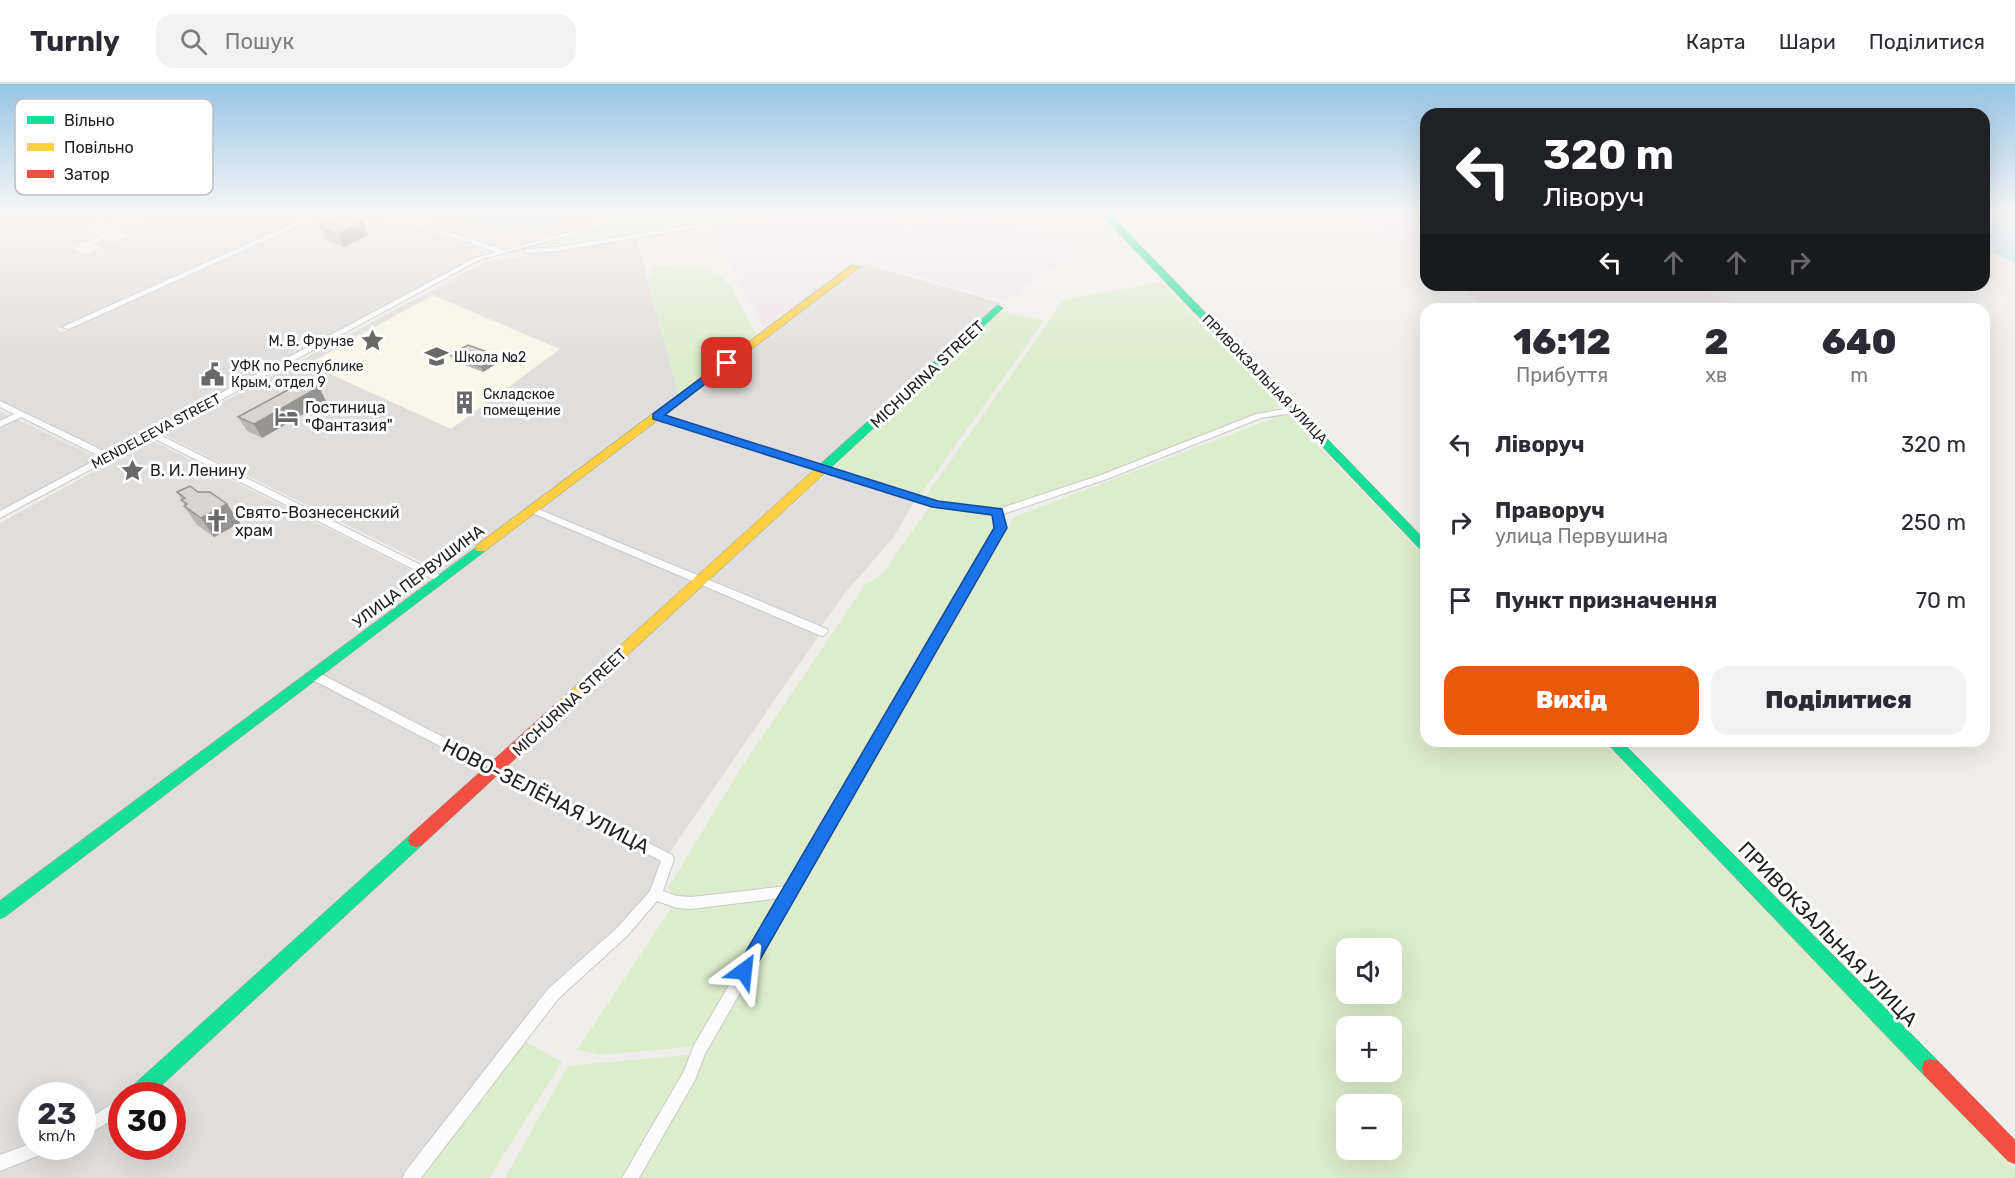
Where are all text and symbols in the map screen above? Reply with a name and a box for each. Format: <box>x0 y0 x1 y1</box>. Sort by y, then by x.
search box <box>156 14 576 68</box>
text: Turnly <box>30 25 120 58</box>
icon: search <box>177 25 210 58</box>
text: Пошук <box>225 28 294 55</box>
text: Карта <box>1686 29 1746 54</box>
text: Шари <box>1779 29 1836 54</box>
text: Поділитися <box>1869 29 1985 54</box>
legend <box>15 99 213 195</box>
text: Вільно <box>64 111 115 130</box>
text: 320 m <box>1543 130 1674 180</box>
icon: left <box>1444 132 1522 210</box>
text: Повільно <box>64 138 134 157</box>
text: Затор <box>64 165 110 184</box>
text: Ліворуч <box>1543 181 1644 213</box>
icon: left <box>1594 246 1627 279</box>
icon: ahead <box>1657 246 1690 279</box>
icon: ahead <box>1720 246 1753 279</box>
icon: right <box>1783 246 1816 279</box>
street label: ПРИВОКЗАЛЬНАЯ УЛИЦА <box>1198 311 1331 448</box>
street label: MICHURINA STREET <box>866 317 988 432</box>
text: 16:12 <box>1513 320 1611 363</box>
text: 2 <box>1704 320 1729 363</box>
text: 640 <box>1822 320 1897 363</box>
place icon: М. В. Фрунзе <box>359 328 385 354</box>
place label: М. В. Фрунзе <box>268 333 354 350</box>
pin <box>701 337 752 388</box>
school or university icon: Школа №2 <box>423 344 449 370</box>
icon: arrive <box>710 346 743 379</box>
place label: Школа №2 <box>454 349 526 366</box>
place label: УФК по Республике Крым, отдел 9 <box>231 358 364 391</box>
public building icon: УФК по Республике Крым, отдел 9 <box>200 361 226 387</box>
text: Прибуття <box>1516 363 1608 387</box>
text: хв <box>1705 363 1727 387</box>
text: m <box>1850 363 1868 387</box>
place label: Складское помещение <box>483 386 561 419</box>
building icon: Складское помещение <box>452 389 478 415</box>
street label: MENDELEEVA STREET <box>89 390 224 473</box>
place label: Гостиница "Фантазия" <box>305 398 393 435</box>
hotel icon: Гостиница "Фантазия" <box>274 403 300 429</box>
icon: left <box>1444 428 1477 461</box>
text: Ліворуч <box>1495 431 1585 458</box>
text: 320 m <box>1901 431 1966 458</box>
place icon: В. И. Ленину <box>119 457 145 483</box>
place label: В. И. Ленину <box>150 461 247 480</box>
text: Праворуч <box>1495 497 1605 524</box>
place label: Свято-Вознесенский храм <box>235 503 400 540</box>
icon: right <box>1444 506 1477 539</box>
church icon: Свято-Вознесенский храм <box>204 508 230 534</box>
text: 250 m <box>1901 509 1966 536</box>
street label: УЛИЦА ПЕРВУШИНА <box>349 521 488 632</box>
text: улица Первушина <box>1495 524 1668 548</box>
icon: arrive <box>1444 584 1477 617</box>
text: Пункт призначення <box>1495 587 1717 614</box>
text: 70 m <box>1916 587 1966 614</box>
street label: MICHURINA STREET <box>508 645 630 760</box>
button: Вихід <box>1444 666 1699 735</box>
button: Поділитися <box>1711 666 1966 735</box>
street label: НОВО-ЗЕЛЁНАЯ УЛИЦА <box>438 733 654 859</box>
street label: ПРИВОКЗАЛЬНАЯ УЛИЦА <box>1733 837 1923 1031</box>
map controls <box>1336 938 1402 1160</box>
button: sound <box>1336 938 1402 1004</box>
position arrow <box>712 939 776 1003</box>
button: + <box>1336 1016 1402 1082</box>
speed limit sign: 30 <box>108 1082 186 1160</box>
button: − <box>1336 1094 1402 1160</box>
text: 23 <box>37 1096 77 1132</box>
text: km/h <box>38 1127 76 1145</box>

